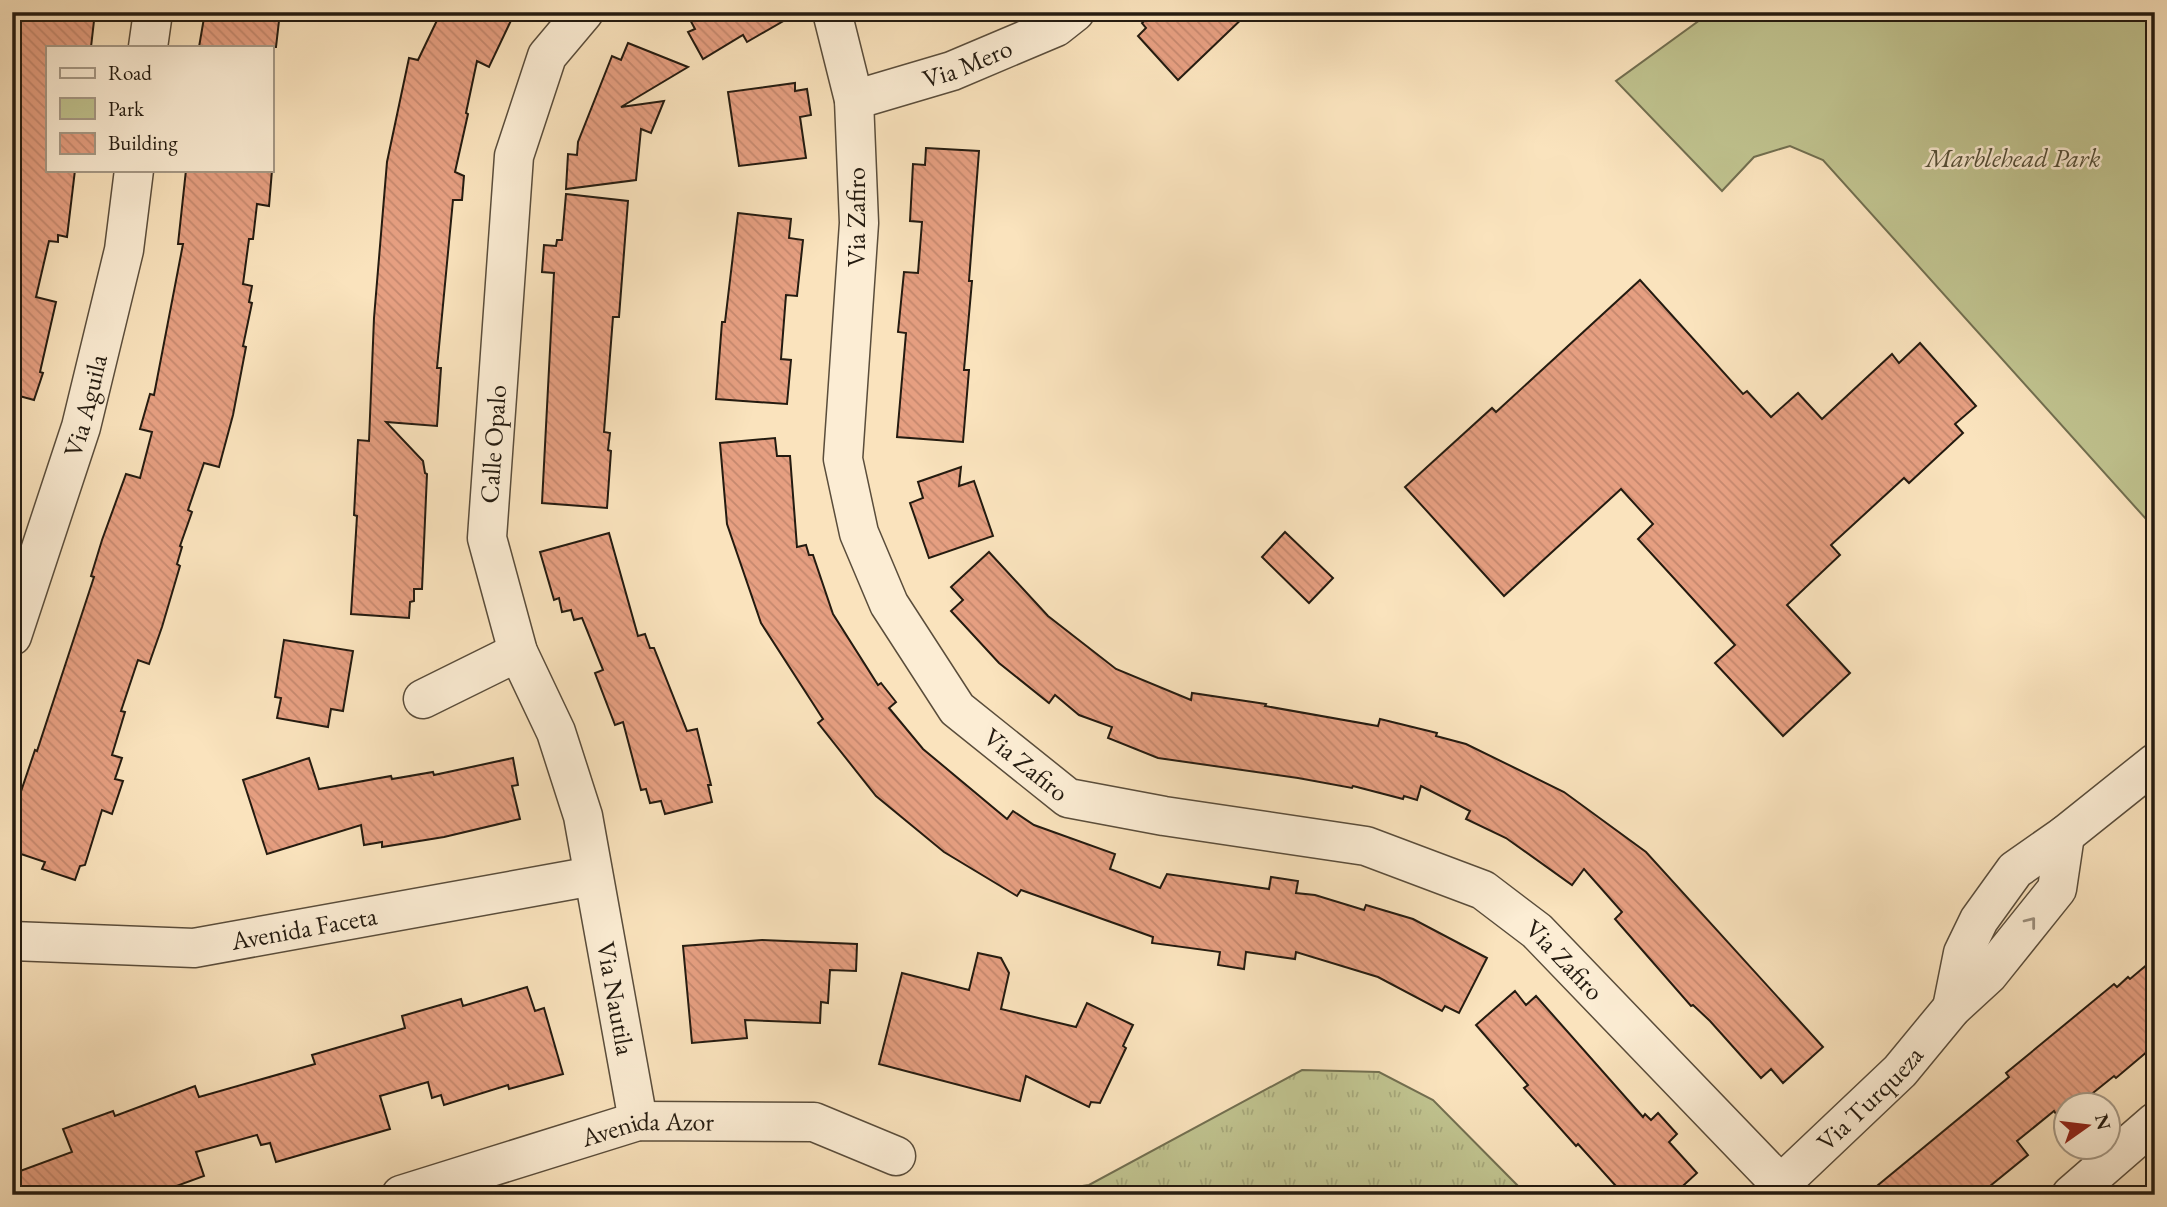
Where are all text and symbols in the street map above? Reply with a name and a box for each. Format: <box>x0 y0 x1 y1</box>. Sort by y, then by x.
street label: Via Mero <box>918 31 1017 96</box>
legend <box>46 46 273 172</box>
text: Road <box>108 59 152 86</box>
text: Park <box>108 95 145 122</box>
text: Building <box>108 129 178 156</box>
park label: Marblehead Park <box>1923 141 2101 175</box>
street label: Via Zafiro <box>839 167 873 267</box>
street label: Via Aguila <box>55 350 115 461</box>
street label: Calle Opalo <box>472 383 514 505</box>
street label: Via Zafiro <box>977 720 1076 809</box>
street label: Avenida Faceta <box>227 898 380 958</box>
street label: Via Zafiro <box>1519 911 1612 1007</box>
one-way arrow <box>2022 917 2035 929</box>
street label: Via Nautila <box>589 939 643 1058</box>
street label: Via Turqueza <box>1809 1039 1931 1158</box>
north arrow <box>2052 1092 2122 1162</box>
street label: Avenida Azor <box>576 1104 715 1155</box>
text: N <box>2089 1112 2117 1133</box>

